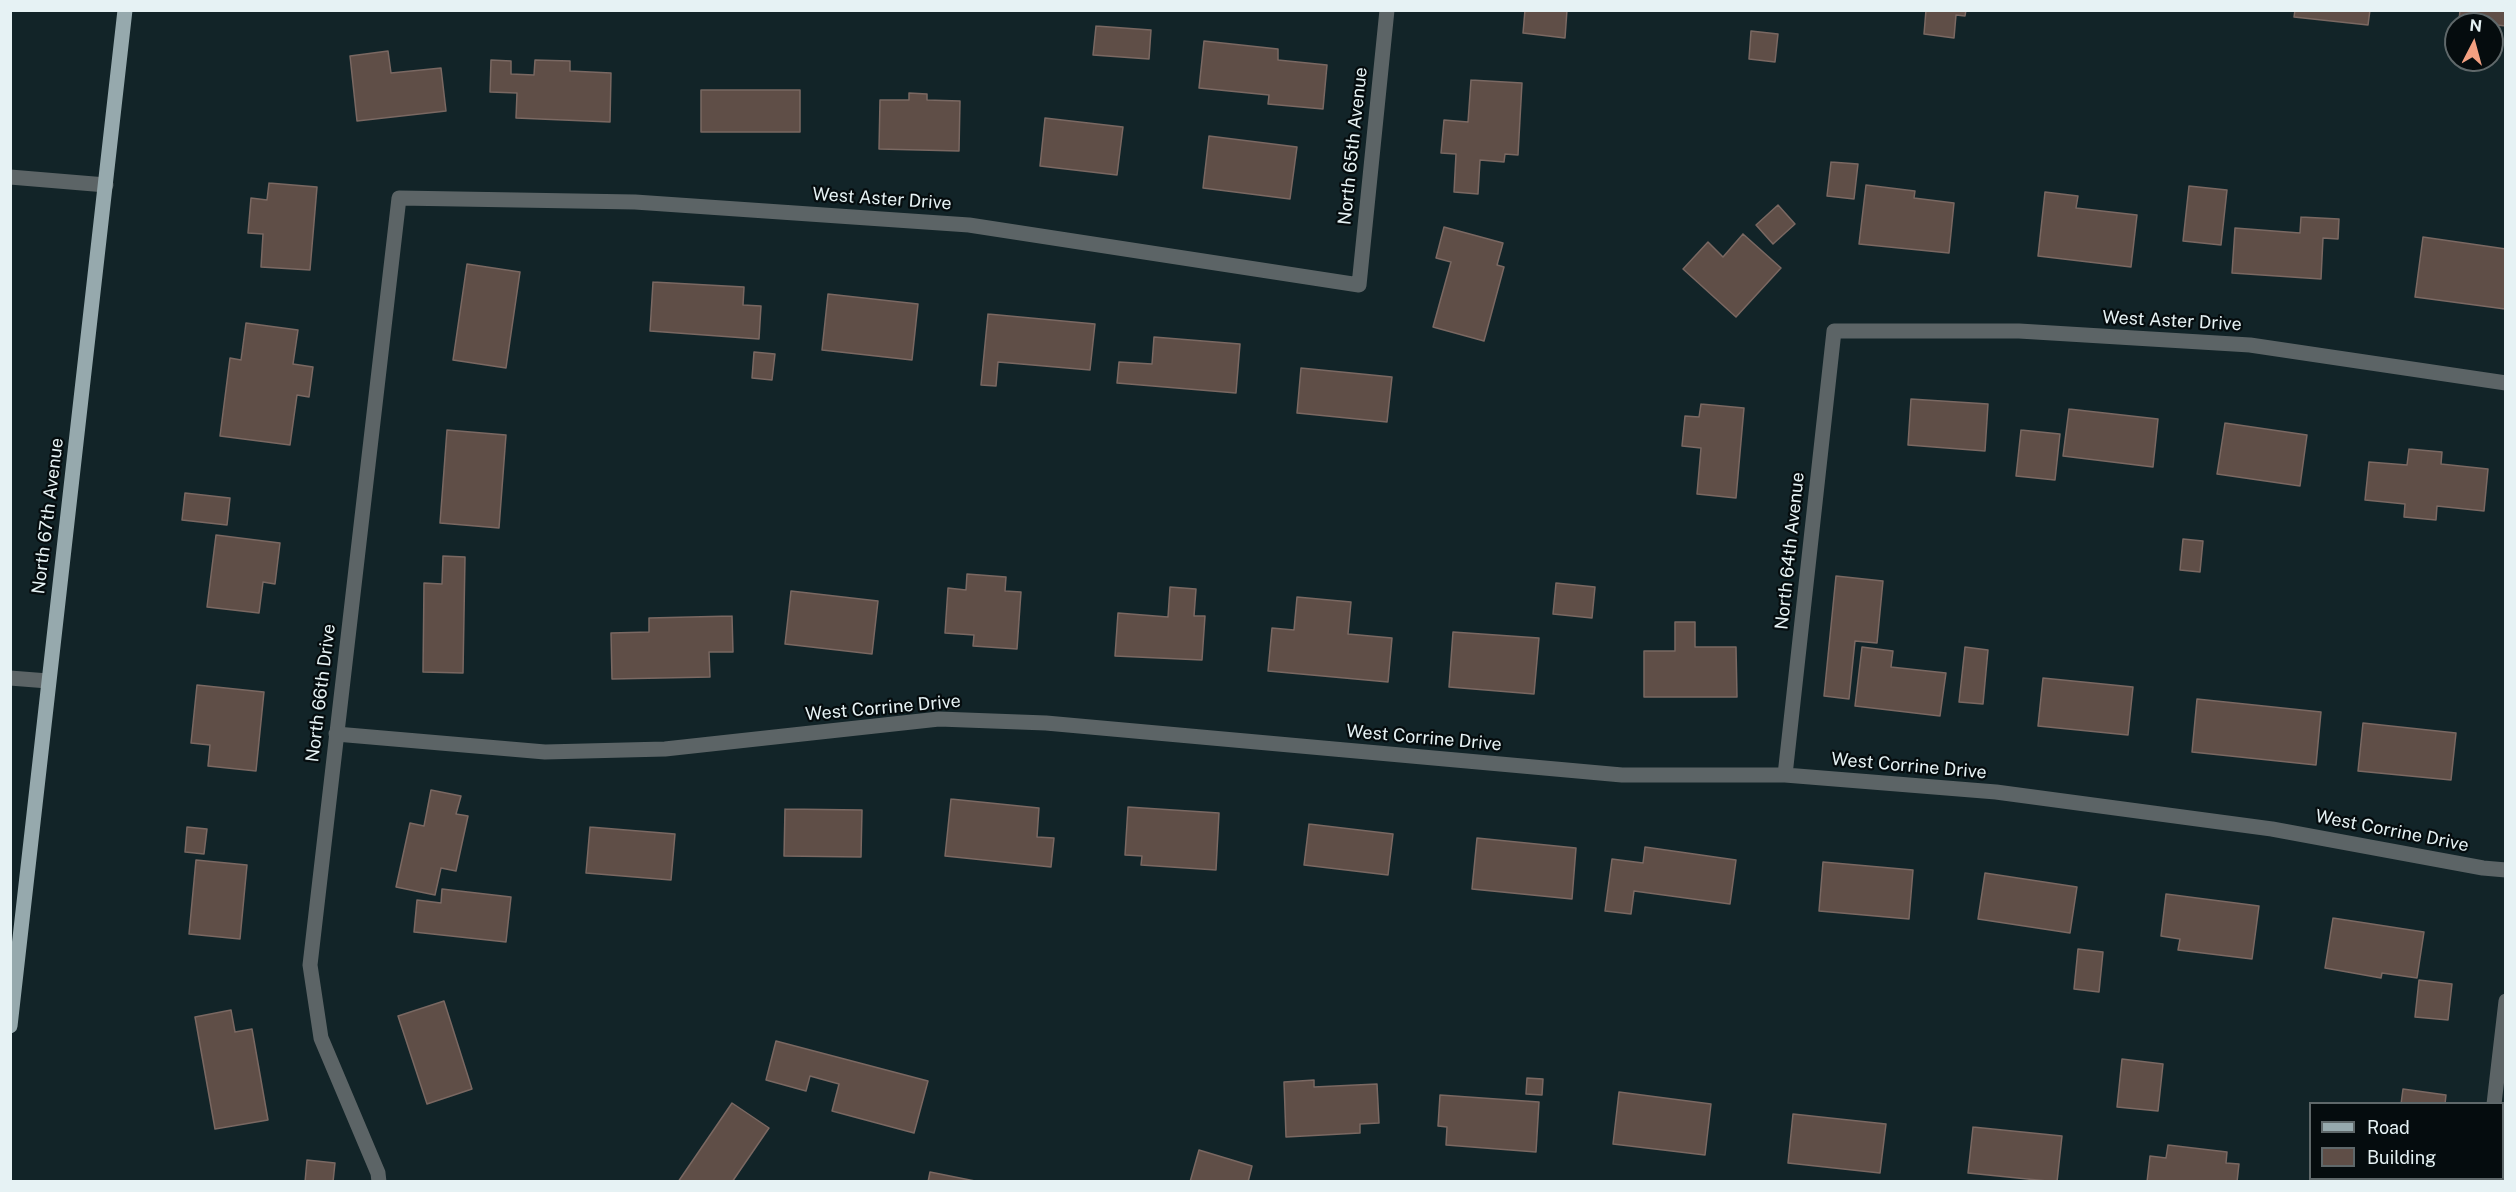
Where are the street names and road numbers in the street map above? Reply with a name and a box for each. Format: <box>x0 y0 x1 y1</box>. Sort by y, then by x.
street label: North 65th Avenue <box>1334 66 1372 226</box>
street label: West Aster Drive <box>812 183 952 215</box>
street label: West Aster Drive <box>2102 307 2242 335</box>
street label: North 67th Avenue <box>28 437 68 595</box>
street label: North 64th Avenue <box>1771 471 1809 631</box>
street label: North 66th Drive <box>302 623 340 763</box>
street label: West Corrine Drive <box>804 690 962 726</box>
street label: West Corrine Drive <box>1345 720 1503 756</box>
street label: West Corrine Drive <box>1830 748 1988 784</box>
street label: West Corrine Drive <box>2313 806 2471 856</box>

